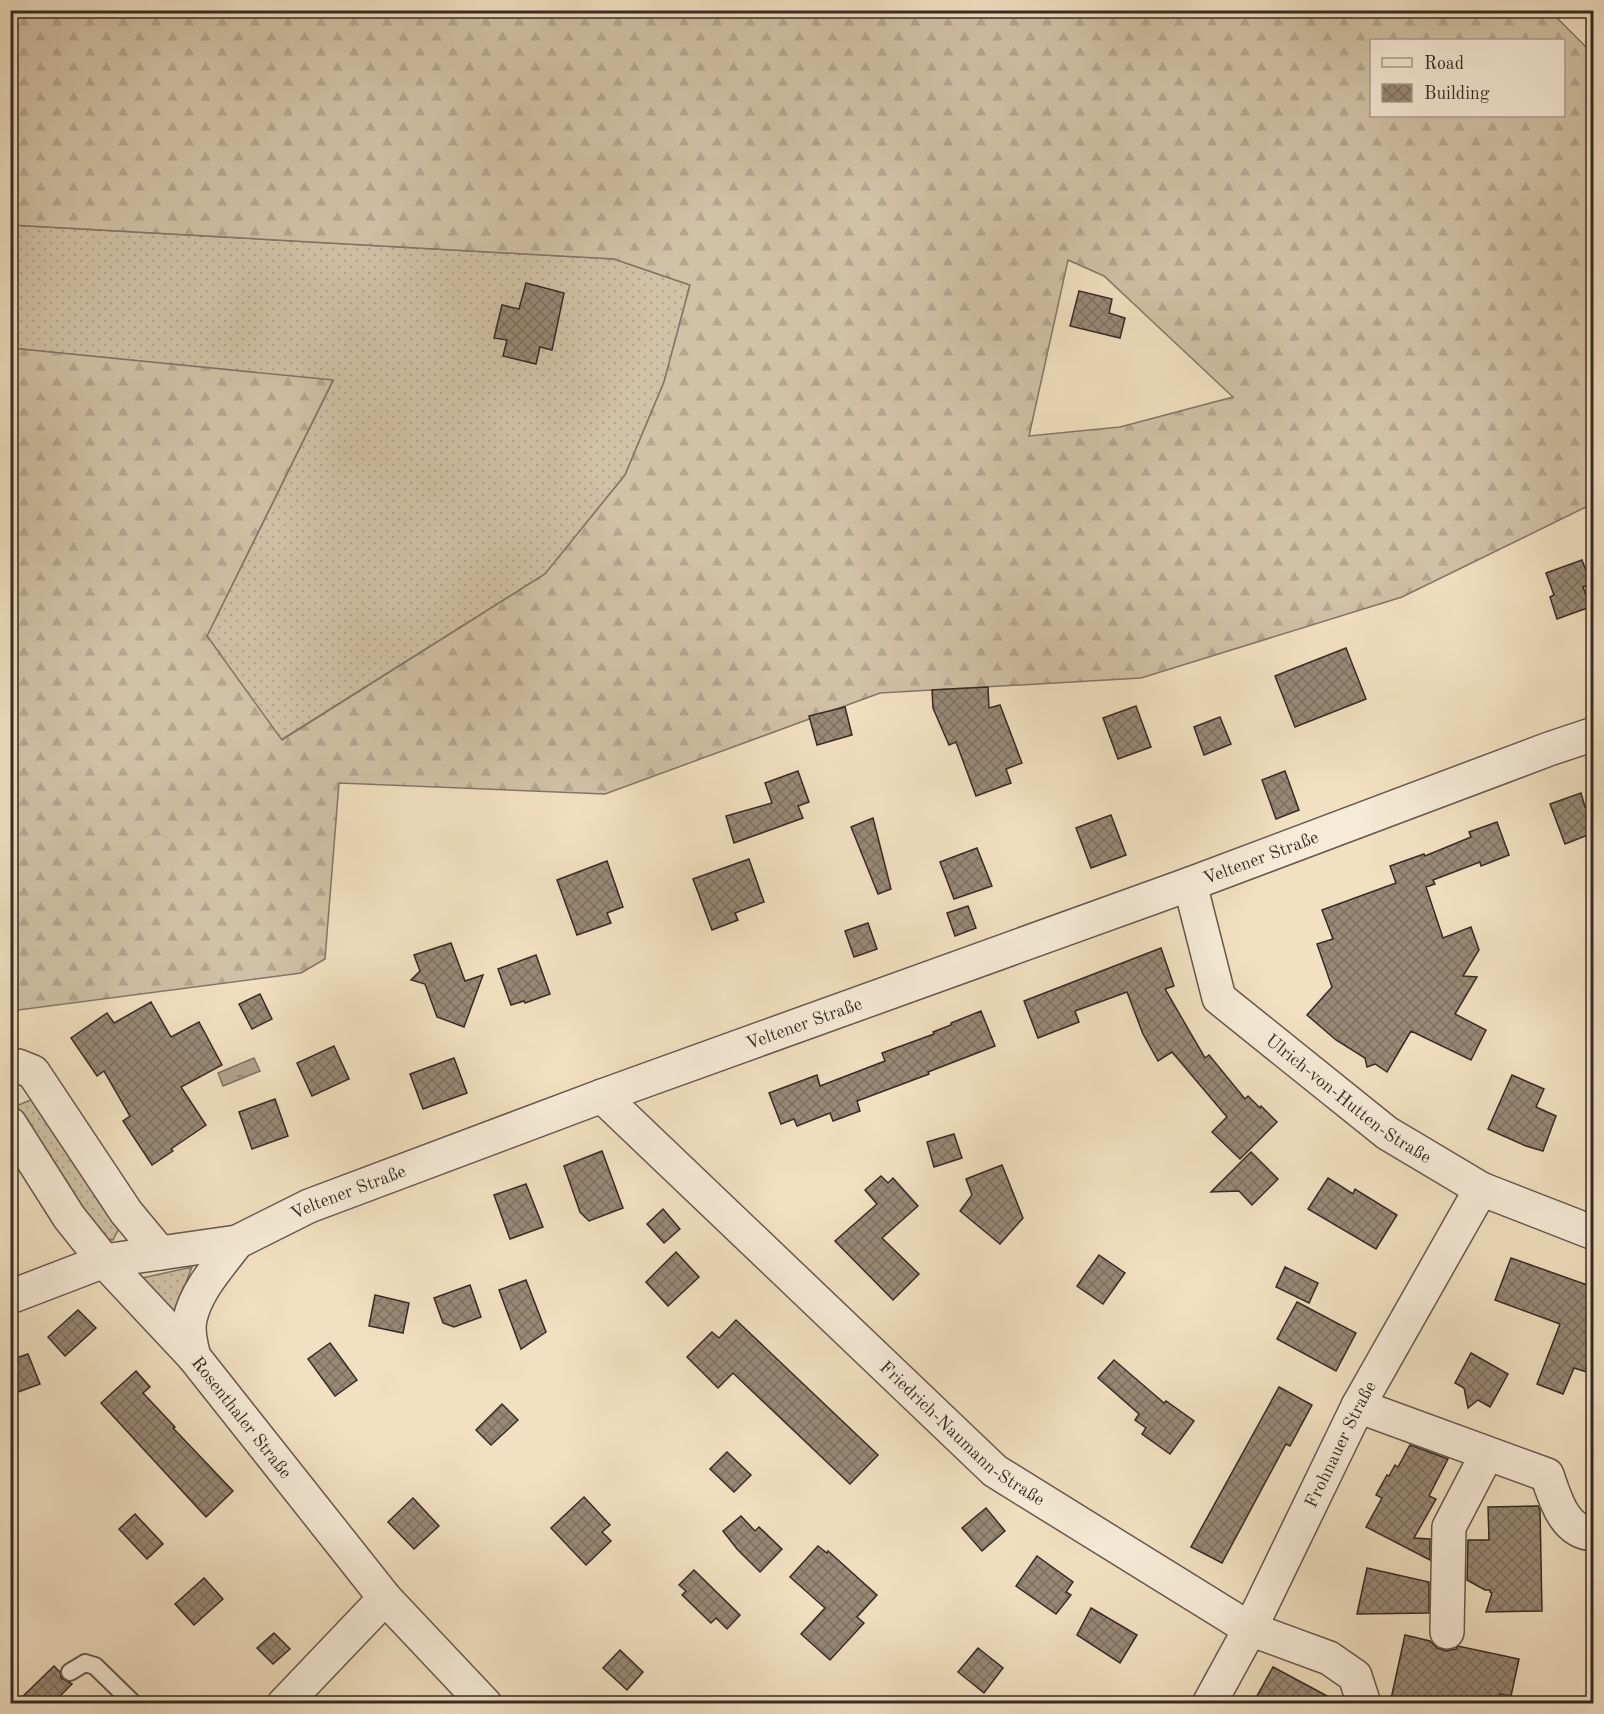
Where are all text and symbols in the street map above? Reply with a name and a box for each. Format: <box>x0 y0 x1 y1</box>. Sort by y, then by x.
legend <box>1370 39 1565 117</box>
text: Road <box>1424 55 1464 73</box>
text: Building <box>1424 85 1490 103</box>
street label: Veltener Straße <box>1201 828 1321 888</box>
street label: Veltener Straße <box>744 995 865 1053</box>
street label: Ulrich-von-Hutten-Straße <box>1262 1031 1434 1167</box>
street label: Veltener Straße <box>288 1163 408 1224</box>
street label: Rosenthaler Straße <box>187 1354 295 1482</box>
street label: Friedrich-Naumann-Straße <box>876 1358 1047 1509</box>
street label: Frohnauer Straße <box>1302 1378 1380 1511</box>

